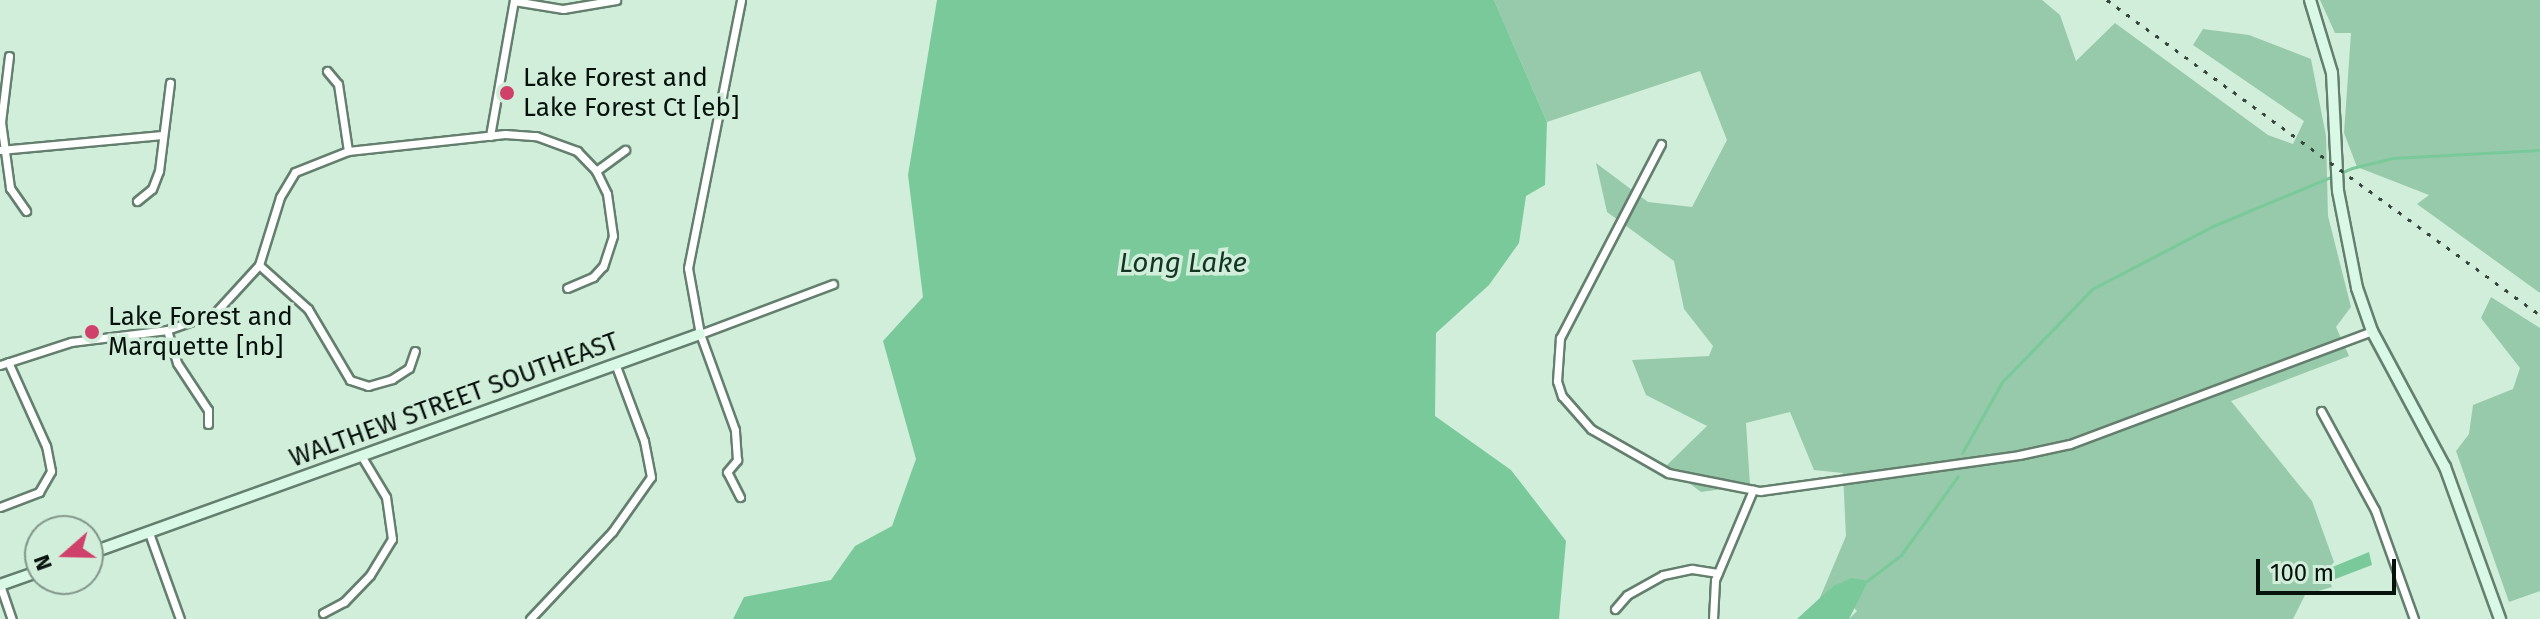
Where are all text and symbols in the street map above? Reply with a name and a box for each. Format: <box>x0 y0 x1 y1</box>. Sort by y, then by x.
place label: Lake Forest and Lake Forest Ct [eb] <box>523 62 739 124</box>
marker: Lake Forest and Lake Forest Ct [eb] <box>498 84 516 102</box>
water label: Long Lake <box>1119 246 1247 280</box>
place label: Lake Forest and Marquette [nb] <box>108 301 293 362</box>
marker: Lake Forest and Marquette [nb] <box>83 323 101 341</box>
street label: WALTHEW STREET SOUTHEAST <box>285 326 623 474</box>
north arrow <box>24 515 104 595</box>
scale bar <box>2260 543 2400 593</box>
text: N <box>28 551 58 574</box>
text: 100 m <box>2270 559 2334 587</box>

